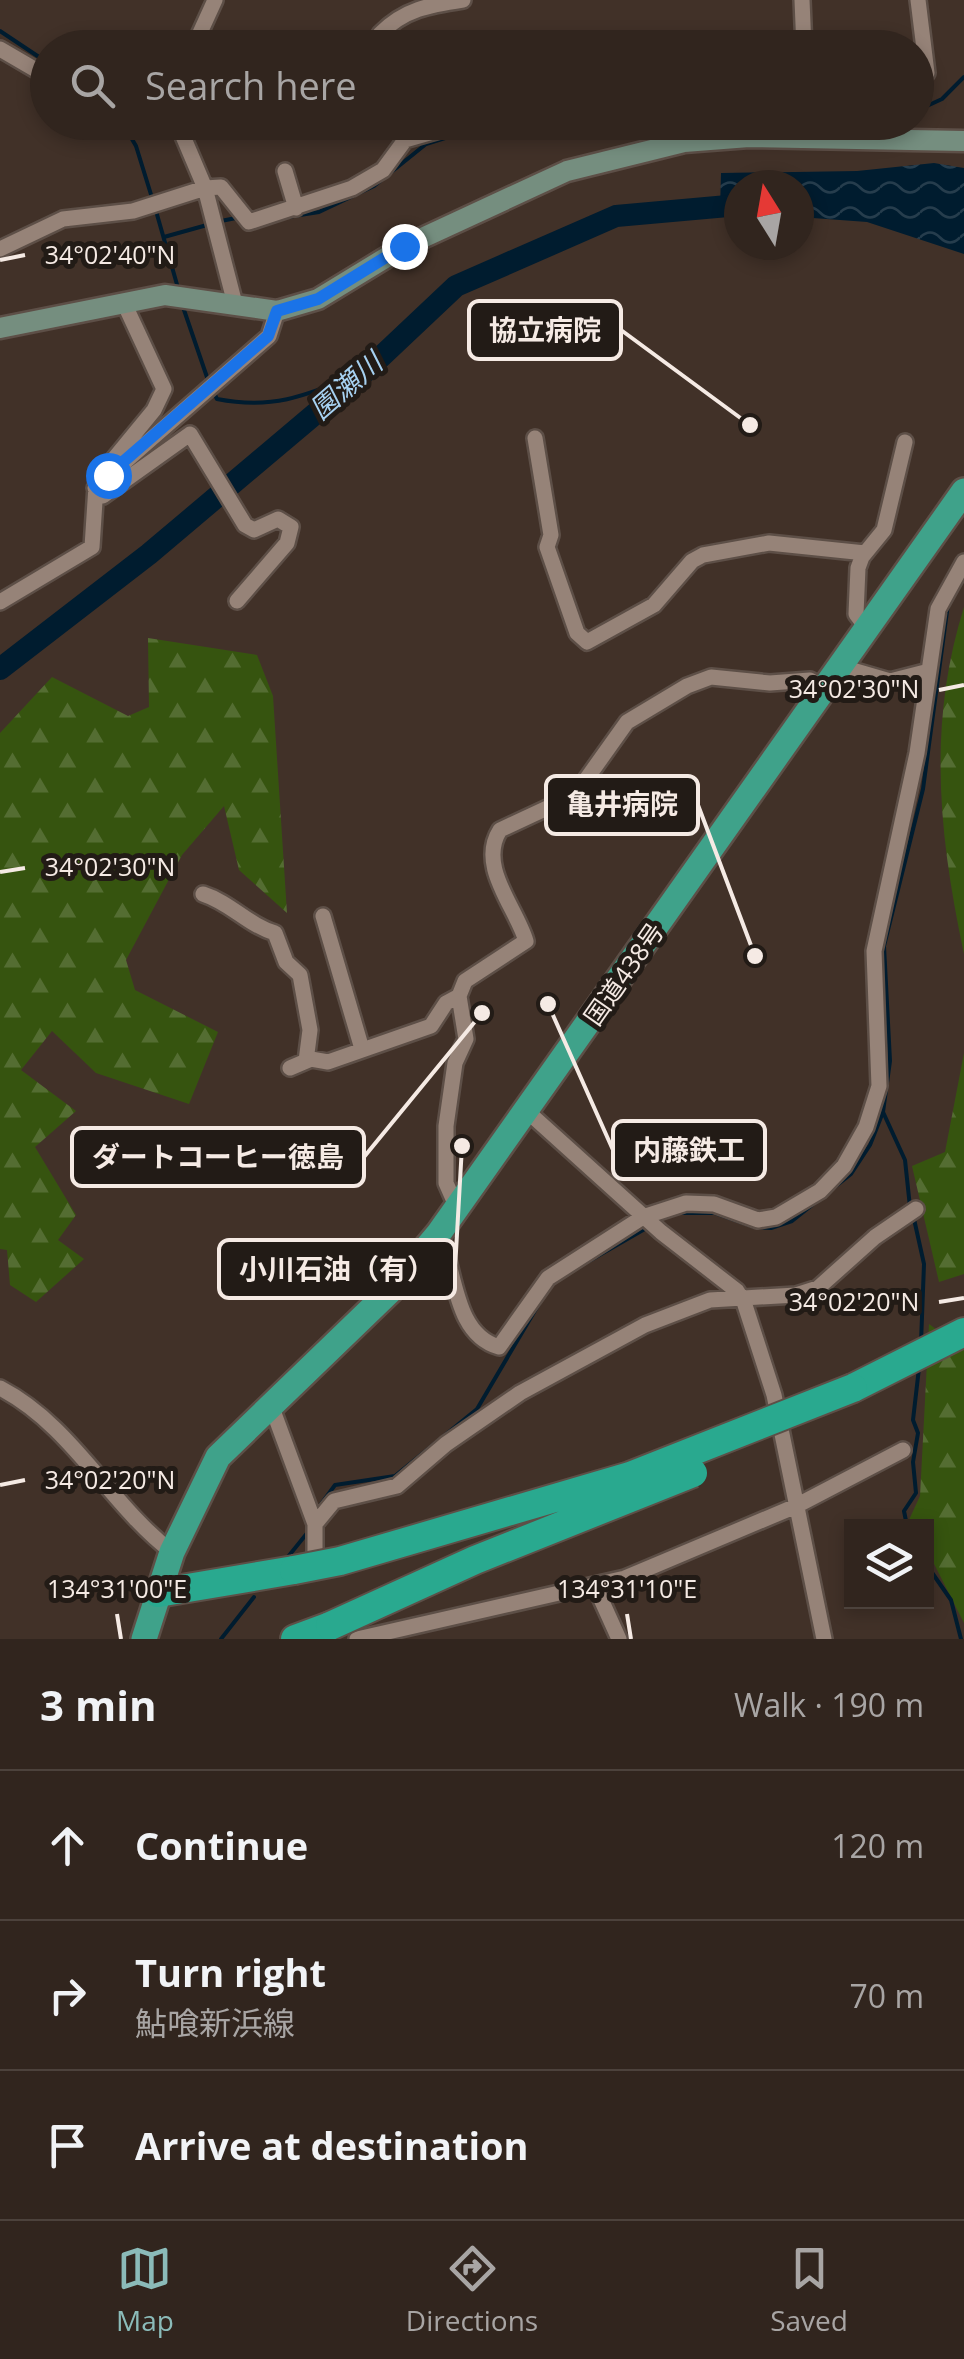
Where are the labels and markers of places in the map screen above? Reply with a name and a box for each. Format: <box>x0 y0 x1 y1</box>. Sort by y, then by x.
callout: 協立病院 <box>469 301 621 359</box>
callout: 亀井病院 <box>546 776 698 834</box>
callout: 内藤鉄工 <box>613 1121 765 1179</box>
callout: ダートコーヒー徳島 <box>72 1128 364 1186</box>
callout: 小川石油（有） <box>219 1240 455 1298</box>

